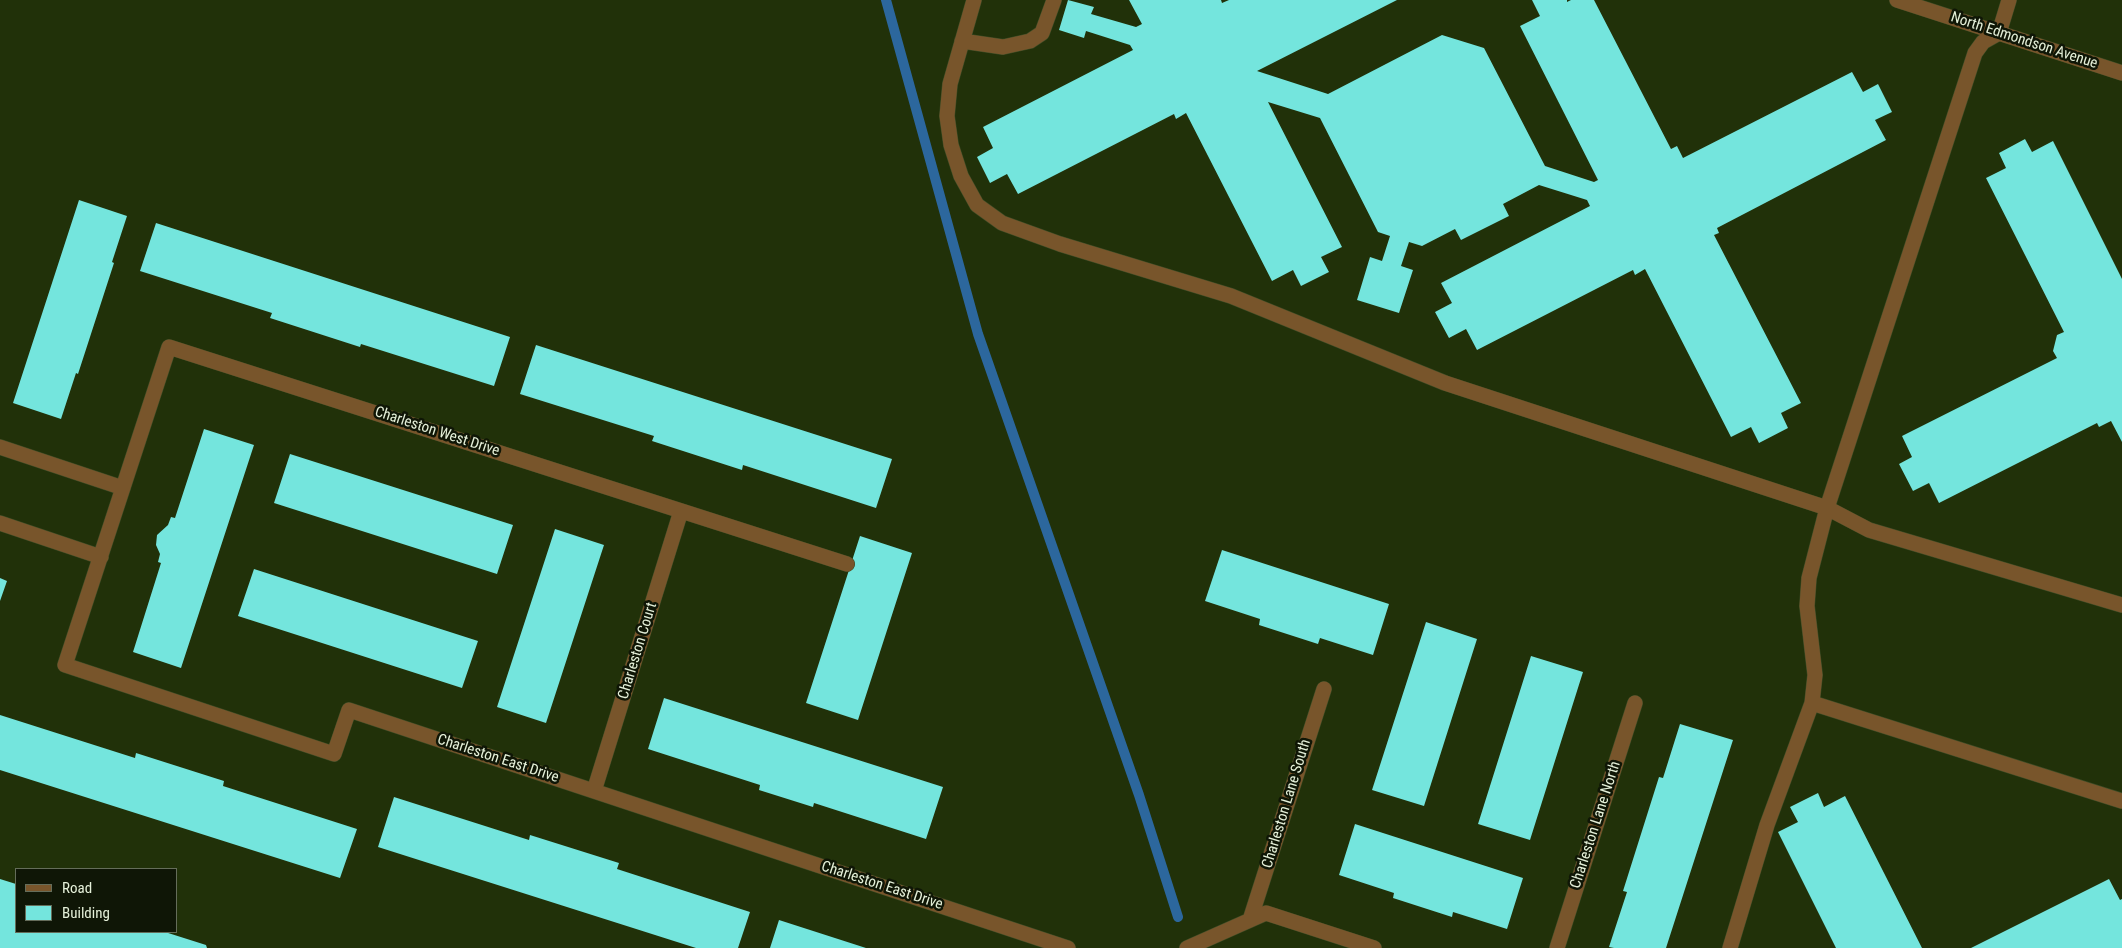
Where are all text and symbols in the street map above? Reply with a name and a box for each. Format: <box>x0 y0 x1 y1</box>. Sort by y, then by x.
street label: North Edmondson Avenue <box>1948 9 2100 73</box>
street label: Charleston West Drive <box>372 403 502 461</box>
street label: Charleston Court <box>615 601 661 701</box>
street label: Charleston East Drive <box>435 731 561 787</box>
street label: Charleston Lane South <box>1259 737 1315 871</box>
street label: Charleston Lane North <box>1567 759 1625 891</box>
street label: Charleston East Drive <box>819 858 945 914</box>
legend <box>15 868 178 933</box>
text: Road <box>62 879 92 897</box>
text: Building <box>62 904 110 922</box>

